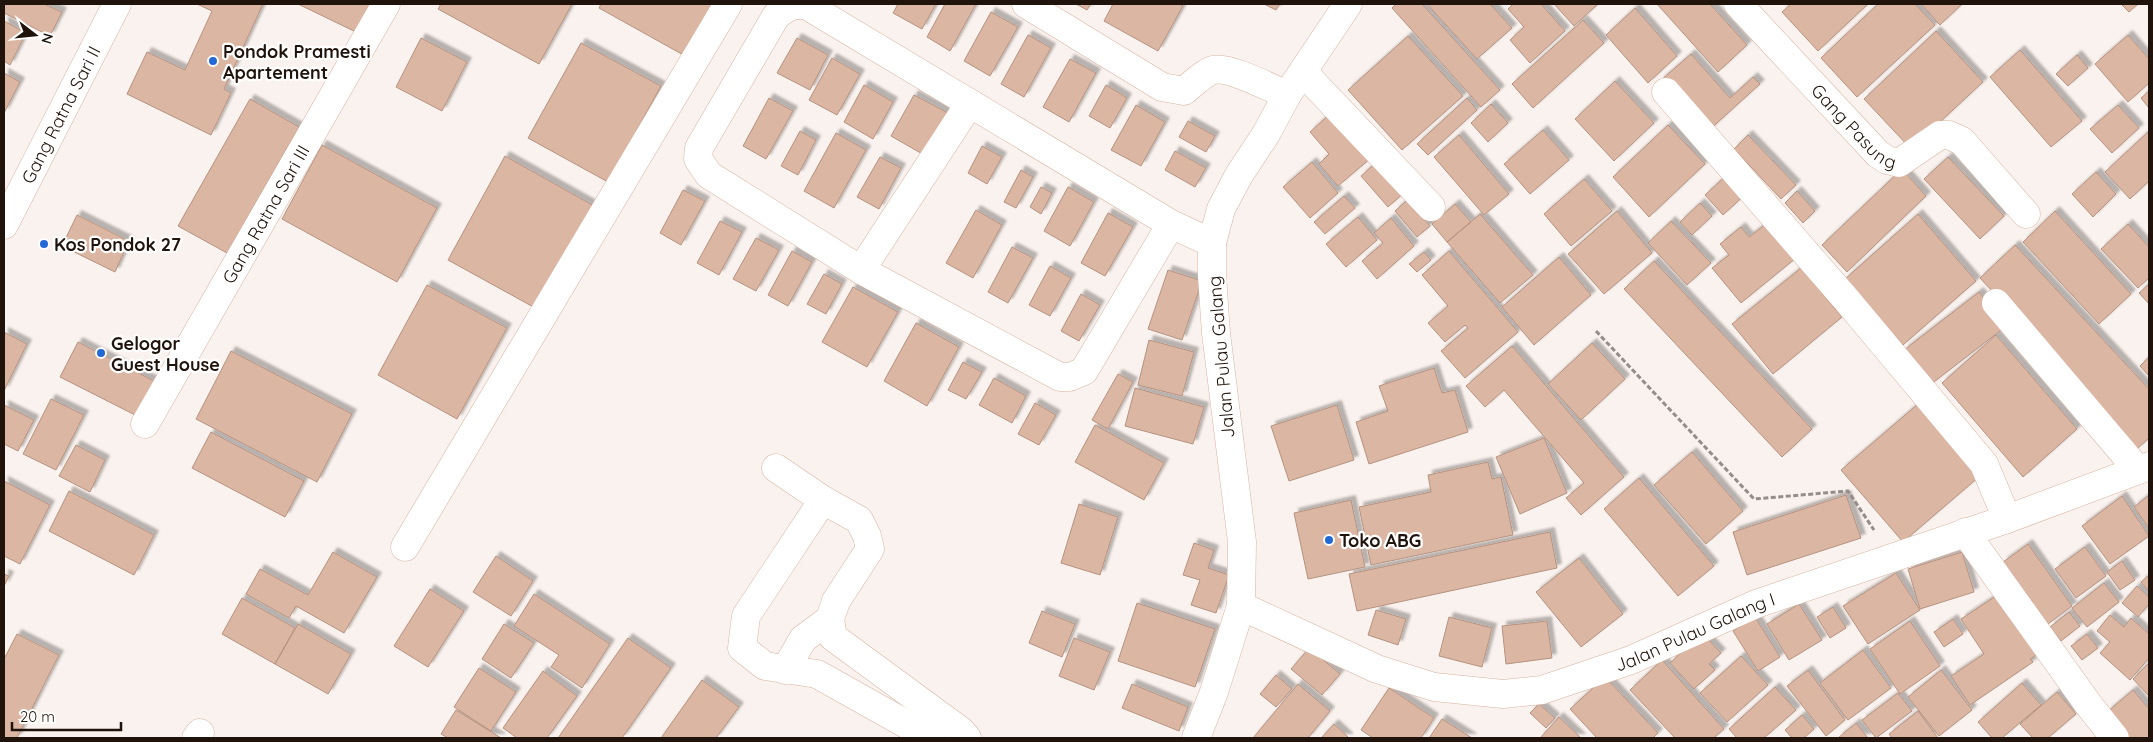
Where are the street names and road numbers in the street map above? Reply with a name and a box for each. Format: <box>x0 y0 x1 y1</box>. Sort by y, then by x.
street label: Gang Ratna Sari II <box>16 42 105 187</box>
street label: Gang Pasung <box>1807 79 1899 173</box>
street label: Gang Ratna Sari III <box>217 141 314 287</box>
street label: Jalan Pulau Galang <box>1202 275 1240 439</box>
street label: Jalan Pulau Galang I <box>1612 587 1778 676</box>

